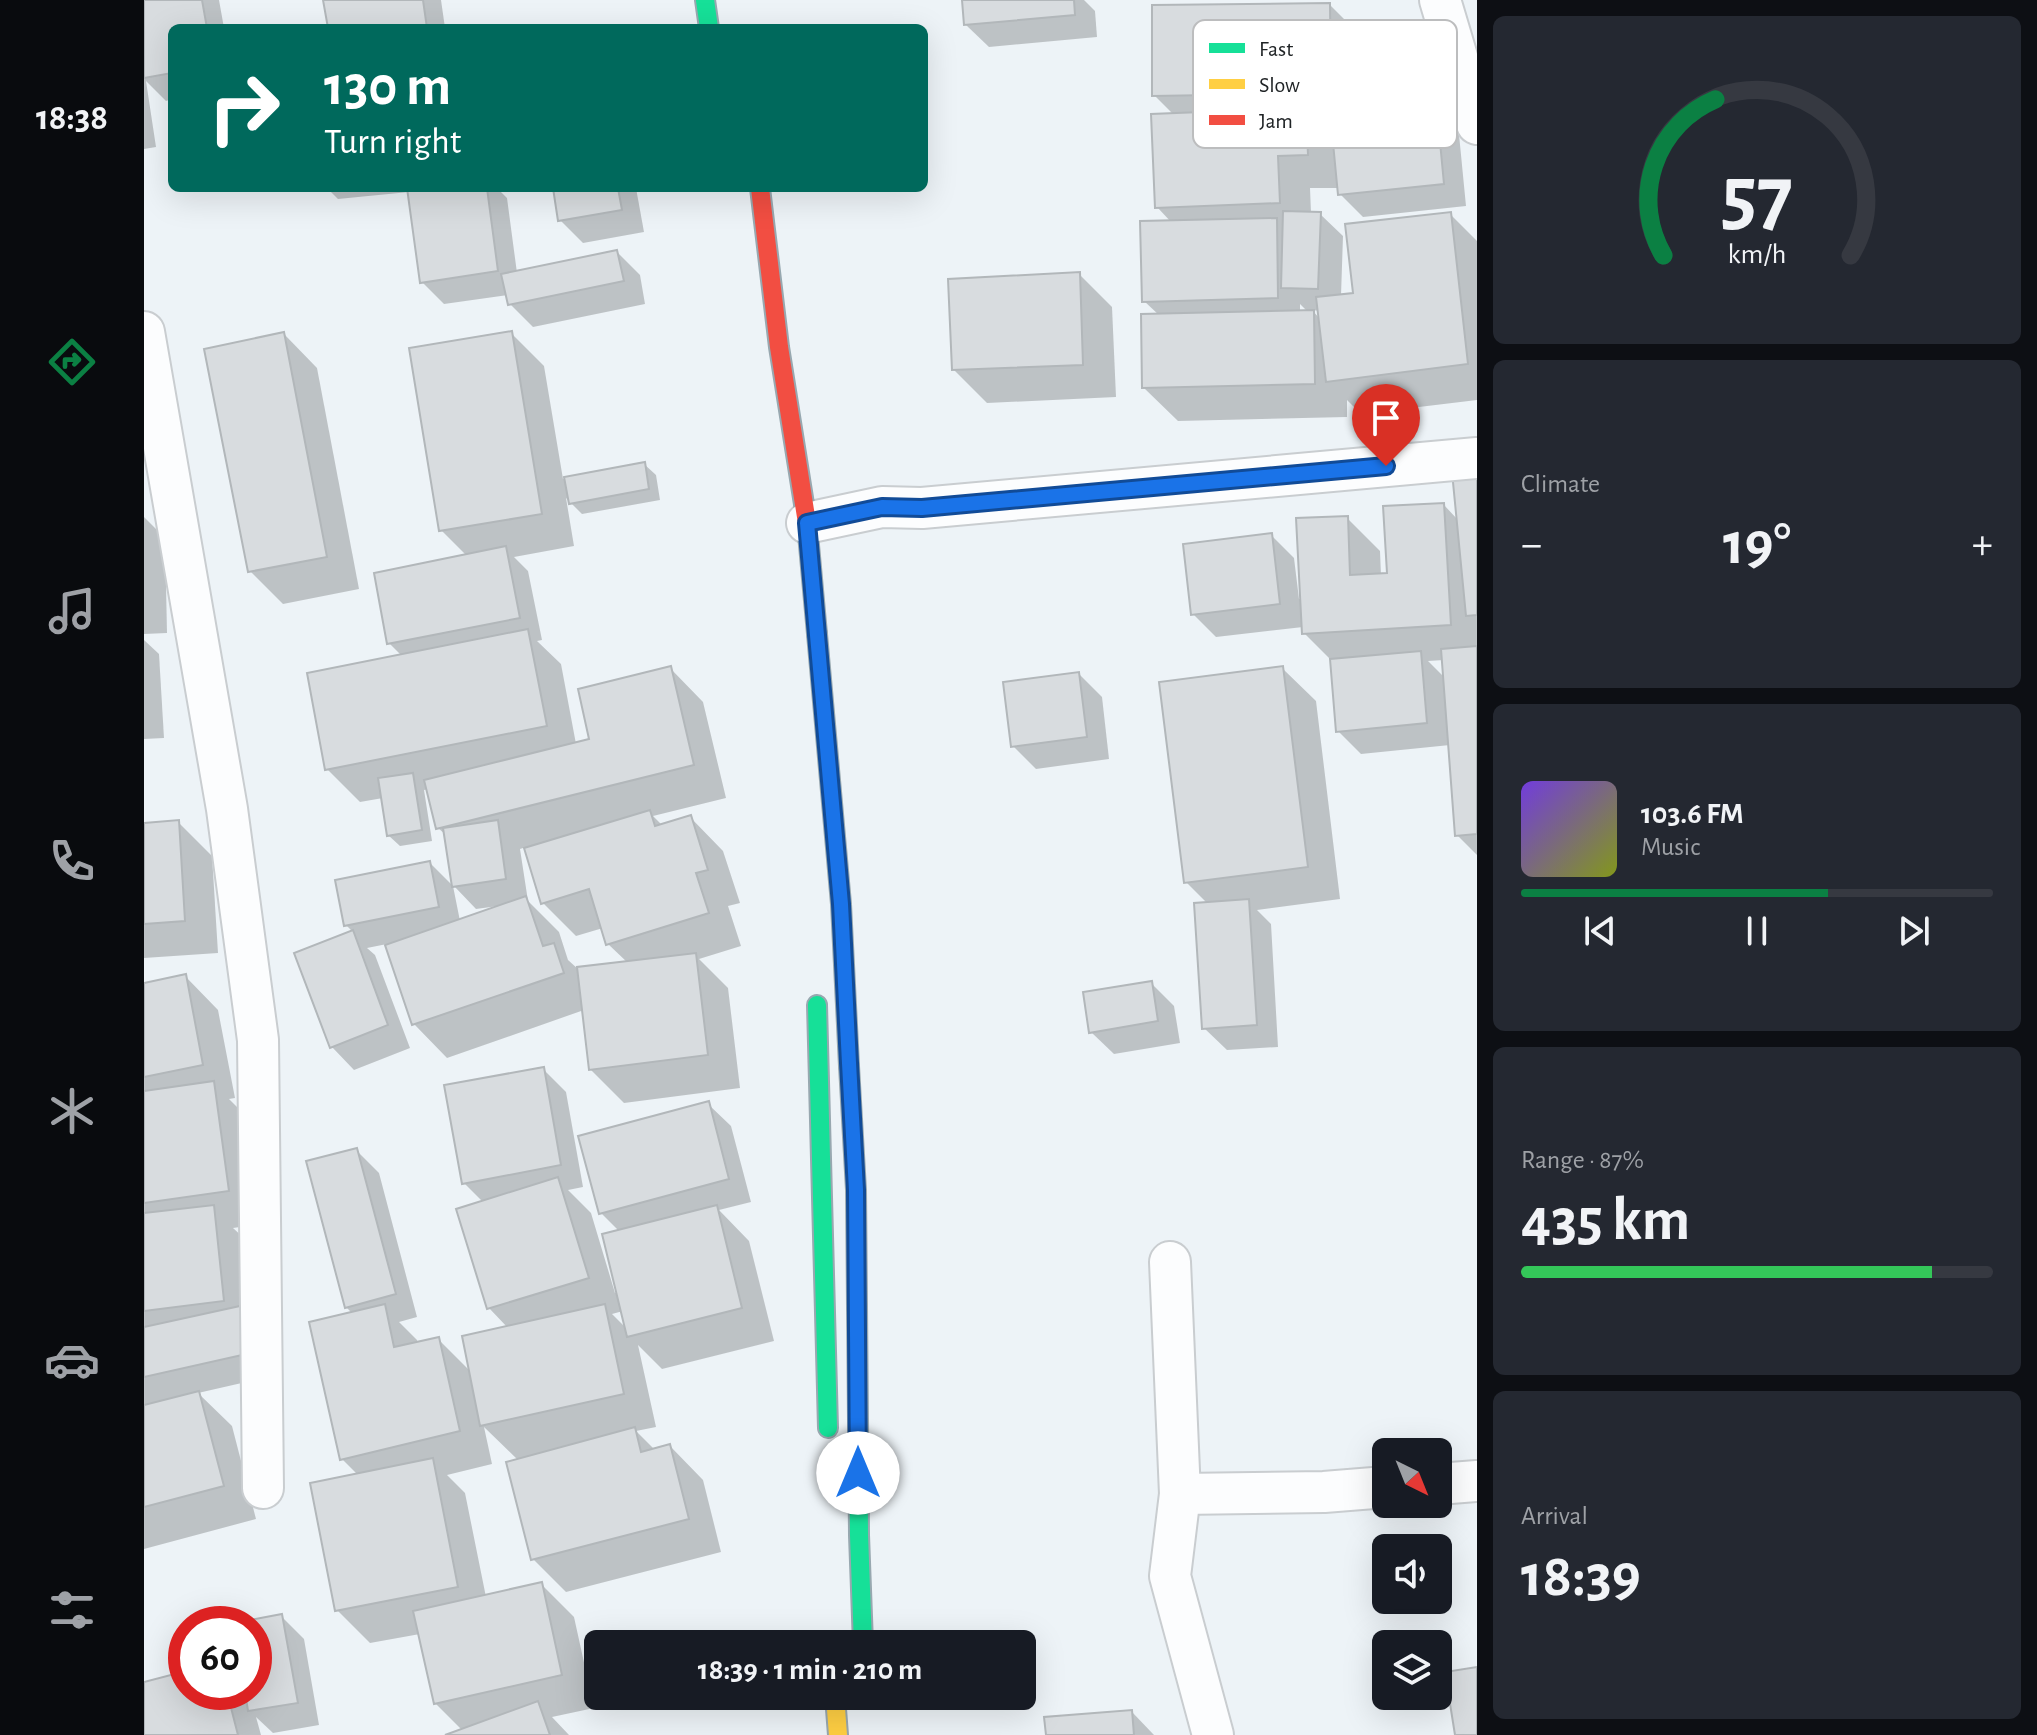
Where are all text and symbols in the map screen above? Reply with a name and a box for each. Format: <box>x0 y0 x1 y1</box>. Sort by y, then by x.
legend <box>1193 20 1457 148</box>
text: Fast <box>1259 38 1293 60</box>
icon: right <box>192 56 296 160</box>
text: 130 m <box>324 59 451 115</box>
text: Slow <box>1259 74 1300 96</box>
text: 18:38 <box>36 100 108 136</box>
text: Jam <box>1259 110 1293 132</box>
text: Turn right <box>324 124 461 160</box>
text: 57 <box>1721 154 1793 238</box>
text: km/h <box>1728 240 1786 269</box>
icon: directions <box>44 334 100 390</box>
pin <box>1352 384 1420 466</box>
icon: arrive <box>1364 396 1408 440</box>
text: Climate <box>1521 471 1600 497</box>
text: 19° <box>1723 515 1791 575</box>
text: − <box>1521 523 1542 567</box>
text: + <box>1972 523 1993 567</box>
icon: music <box>44 583 100 639</box>
text: 103.6 FM <box>1641 799 1744 829</box>
icon: phone <box>44 833 100 889</box>
text: Music <box>1641 834 1700 860</box>
icon: previous <box>1578 909 1622 953</box>
icon: pause <box>1735 909 1779 953</box>
icon: next <box>1892 909 1936 953</box>
icon: climate <box>44 1083 100 1139</box>
text: Range · 87% <box>1521 1147 1644 1173</box>
text: 435 km <box>1521 1191 1690 1251</box>
icon: car <box>44 1332 100 1388</box>
position arrow <box>816 1431 900 1515</box>
north arrow <box>1372 1438 1452 1518</box>
map controls <box>1372 1438 1452 1710</box>
text: Arrival <box>1521 1503 1588 1529</box>
button: sound <box>1372 1534 1452 1614</box>
text: 18:39 <box>1521 1547 1641 1607</box>
icon: filters <box>44 1582 100 1638</box>
speed limit sign: 60 <box>168 1606 272 1710</box>
button: layers <box>1372 1630 1452 1710</box>
text: 18:39 · 1 min · 210 m <box>698 1655 922 1685</box>

